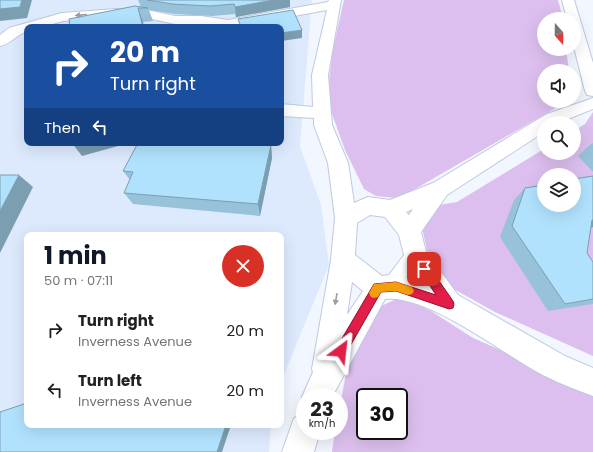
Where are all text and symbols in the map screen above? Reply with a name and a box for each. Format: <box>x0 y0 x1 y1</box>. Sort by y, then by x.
one-way arrow <box>75 12 87 18</box>
north arrow <box>537 12 581 56</box>
map controls <box>537 12 581 212</box>
text: 20 m <box>110 33 180 72</box>
icon: right <box>44 40 96 92</box>
button: sound <box>537 64 581 108</box>
text: Turn right <box>110 71 196 96</box>
icon: left <box>89 116 111 138</box>
button: search <box>537 116 581 160</box>
text: Then <box>44 117 81 138</box>
button: layers <box>537 168 581 212</box>
text: 1 min <box>44 239 107 272</box>
button: close <box>222 245 264 287</box>
pin <box>407 252 441 286</box>
icon: arrive <box>413 258 435 280</box>
text: 50 m · 07:11 <box>44 271 113 290</box>
one-way arrow <box>333 293 339 305</box>
text: Turn right <box>78 310 154 331</box>
icon: right <box>44 319 66 341</box>
text: 20 m <box>226 320 264 341</box>
position arrow <box>320 330 362 372</box>
text: Inverness Avenue <box>78 332 192 351</box>
text: Turn left <box>78 370 142 391</box>
icon: left <box>44 379 66 401</box>
text: 20 m <box>226 380 264 401</box>
speed limit sign: 30 <box>356 388 408 440</box>
text: Inverness Avenue <box>78 392 192 411</box>
text: 23 <box>310 395 334 423</box>
text: km/h <box>309 416 335 431</box>

